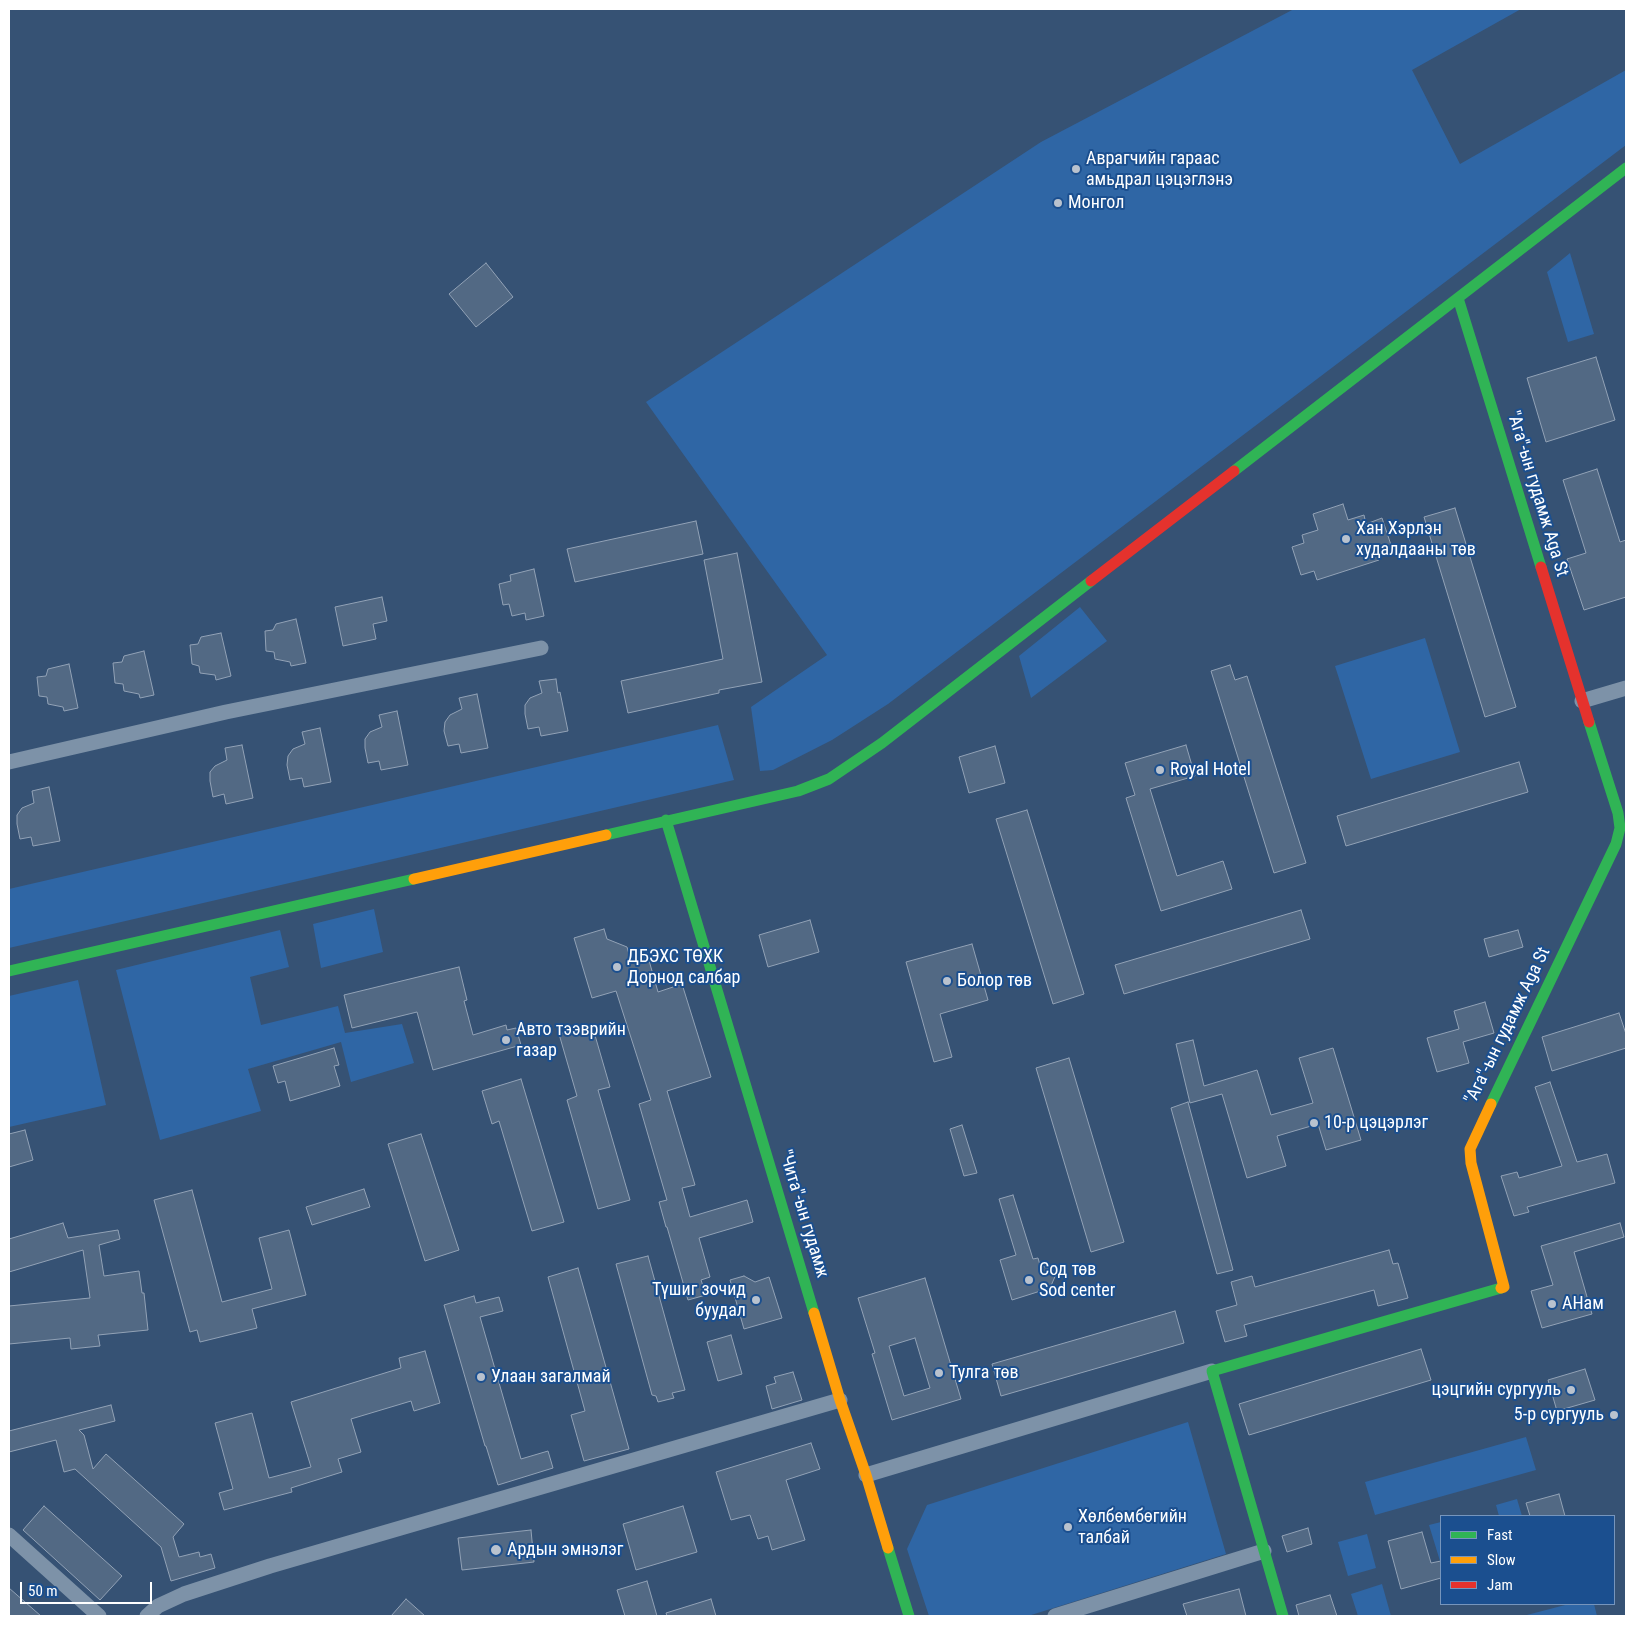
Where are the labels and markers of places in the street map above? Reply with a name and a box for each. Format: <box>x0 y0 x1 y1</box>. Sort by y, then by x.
place label: Аврагчийн гараас амьдрал цэцэглэнэ <box>1086 148 1233 190</box>
marker: Аврагчийн гараас амьдрал цэцэглэнэ <box>1070 163 1082 175</box>
place label: Монгол <box>1068 192 1124 214</box>
marker: Монгол <box>1052 197 1064 209</box>
place label: Хан Хэрлэн худалдааны төв <box>1356 518 1476 560</box>
marker: Хан Хэрлэн худалдааны төв <box>1340 533 1352 545</box>
place label: Royal Hotel <box>1170 759 1251 781</box>
marker: Royal Hotel <box>1154 764 1166 776</box>
place label: ДБЭХС ТӨХК Дорнод салбар <box>627 946 740 989</box>
marker: ДБЭХС ТӨХК Дорнод салбар <box>611 961 623 973</box>
place label: Болор төв <box>957 970 1032 992</box>
marker: Болор төв <box>941 975 953 987</box>
place label: Авто тээврийн газар <box>516 1019 626 1062</box>
marker: Авто тээврийн газар <box>500 1034 512 1046</box>
place label: 10-р цэцэрлэг <box>1324 1112 1428 1134</box>
marker: 10-р цэцэрлэг <box>1308 1117 1320 1129</box>
place label: Сод төв Sod center <box>1039 1259 1115 1302</box>
marker: Сод төв Sod center <box>1023 1274 1035 1286</box>
place label: Түшиг зочид буудал <box>652 1279 746 1322</box>
place label: АНам <box>1562 1293 1604 1315</box>
marker: Түшиг зочид буудал <box>750 1294 762 1306</box>
marker: АНам <box>1546 1298 1558 1310</box>
place label: Тулга төв <box>949 1362 1018 1384</box>
place label: Улаан загалмай <box>491 1366 611 1388</box>
marker: Тулга төв <box>933 1367 945 1379</box>
marker: Улаан загалмай <box>475 1371 487 1383</box>
place label: цэцгийн сургууль <box>1432 1379 1561 1401</box>
marker: цэцгийн сургууль <box>1565 1384 1577 1396</box>
place label: 5-р сургууль <box>1514 1404 1604 1426</box>
marker: 5-р сургууль <box>1608 1409 1620 1421</box>
place label: Хөлбөмбөгийн талбай <box>1078 1506 1187 1548</box>
marker: Хөлбөмбөгийн талбай <box>1062 1521 1074 1533</box>
place label: Ардын эмнэлэг <box>507 1539 623 1561</box>
marker: Ардын эмнэлэг <box>489 1543 503 1557</box>

